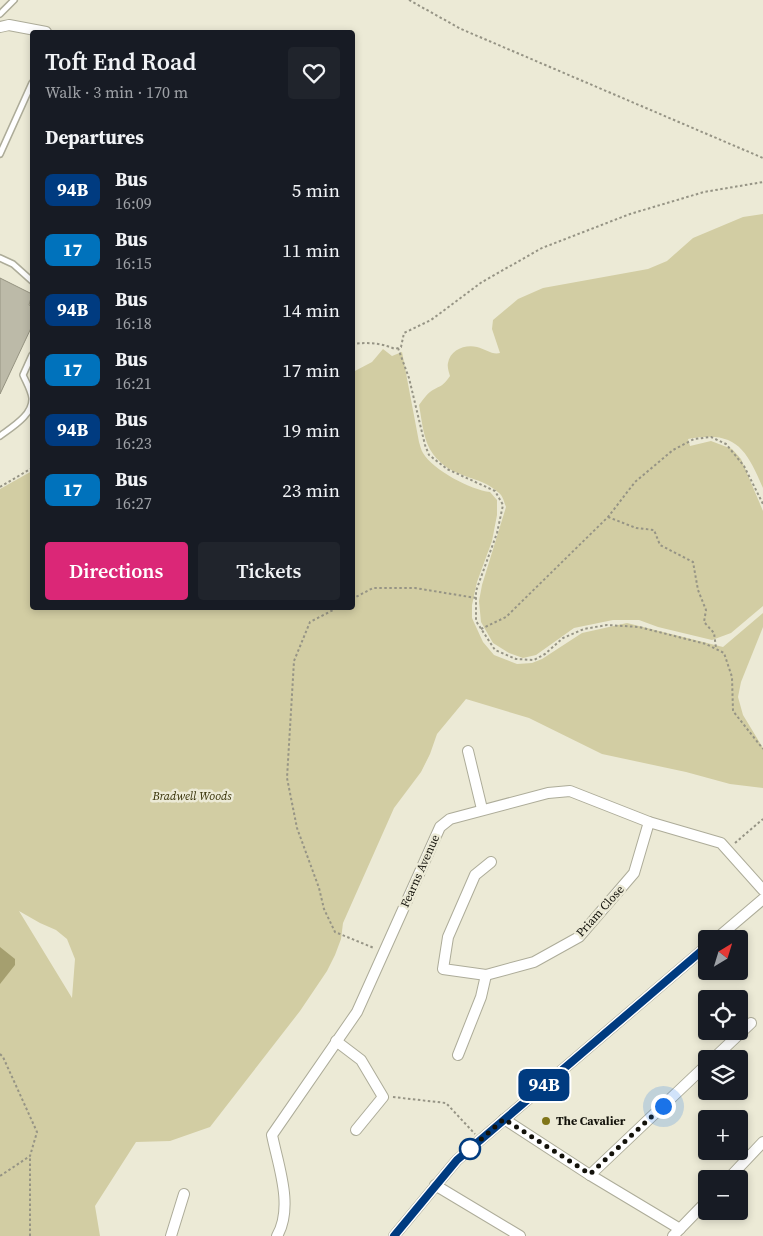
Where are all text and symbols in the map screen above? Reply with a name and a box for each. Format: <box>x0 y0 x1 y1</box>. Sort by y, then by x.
text: Toft End Road <box>45 45 196 78</box>
button: heart <box>288 47 340 99</box>
text: Walk · 3 min · 170 m <box>45 81 188 103</box>
text: Departures <box>45 124 144 150</box>
text: Bus <box>115 166 147 192</box>
text: 94B <box>57 177 88 202</box>
text: 5 min <box>292 177 340 203</box>
text: 16:09 <box>115 192 152 214</box>
text: Bus <box>115 226 147 252</box>
text: 17 <box>63 237 82 262</box>
text: 11 min <box>282 237 340 263</box>
text: 16:15 <box>115 252 152 274</box>
text: Bus <box>115 286 147 312</box>
text: 94B <box>57 297 88 322</box>
text: 14 min <box>282 297 340 323</box>
text: 16:18 <box>115 312 152 334</box>
text: Bus <box>115 346 147 372</box>
text: 17 <box>63 357 82 382</box>
text: 17 min <box>282 357 340 383</box>
text: 16:21 <box>115 372 152 394</box>
text: Bus <box>115 406 147 432</box>
text: 94B <box>57 417 88 442</box>
text: 19 min <box>282 417 340 443</box>
text: 16:23 <box>115 432 152 454</box>
text: Bus <box>115 466 147 492</box>
text: 17 <box>63 477 82 502</box>
text: 23 min <box>282 477 340 503</box>
text: 16:27 <box>115 492 152 514</box>
button: Directions <box>45 542 188 600</box>
button: Tickets <box>198 542 340 600</box>
park label: Bradwell Woods <box>151 788 232 804</box>
street label: Fearns Avenue <box>397 832 443 910</box>
street label: Priam Close <box>573 882 627 940</box>
north arrow <box>698 930 748 980</box>
map controls <box>698 930 748 1220</box>
button: locate <box>698 990 748 1040</box>
button: layers <box>698 1050 748 1100</box>
line badge: 94B <box>515 1069 573 1101</box>
text: 94B <box>528 1072 560 1097</box>
your location <box>651 1094 676 1119</box>
button: + <box>698 1110 748 1160</box>
place label: The Cavalier <box>556 1113 626 1129</box>
marker: The Cavalier <box>540 1115 552 1127</box>
unlabelled marker <box>459 1138 481 1160</box>
button: − <box>698 1170 748 1220</box>

